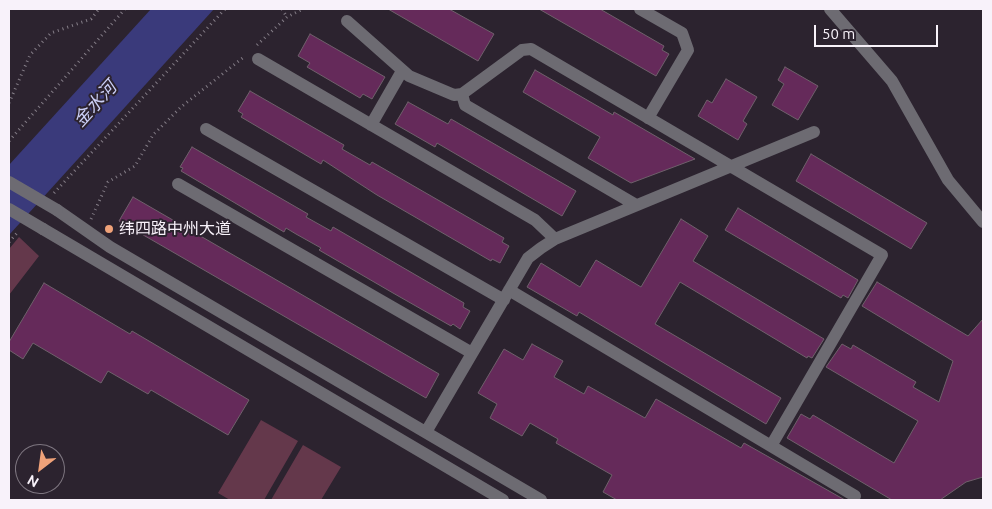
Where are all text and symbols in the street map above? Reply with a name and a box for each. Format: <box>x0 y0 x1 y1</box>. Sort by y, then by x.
scale bar <box>817 15 941 47</box>
text: 50 m <box>822 25 855 42</box>
water label: 金水河 <box>69 77 121 131</box>
place label: 纬四路中州大道 <box>119 219 231 239</box>
marker: 纬四路中州大道 <box>103 223 115 235</box>
north arrow <box>15 444 65 494</box>
text: N <box>24 472 42 491</box>

